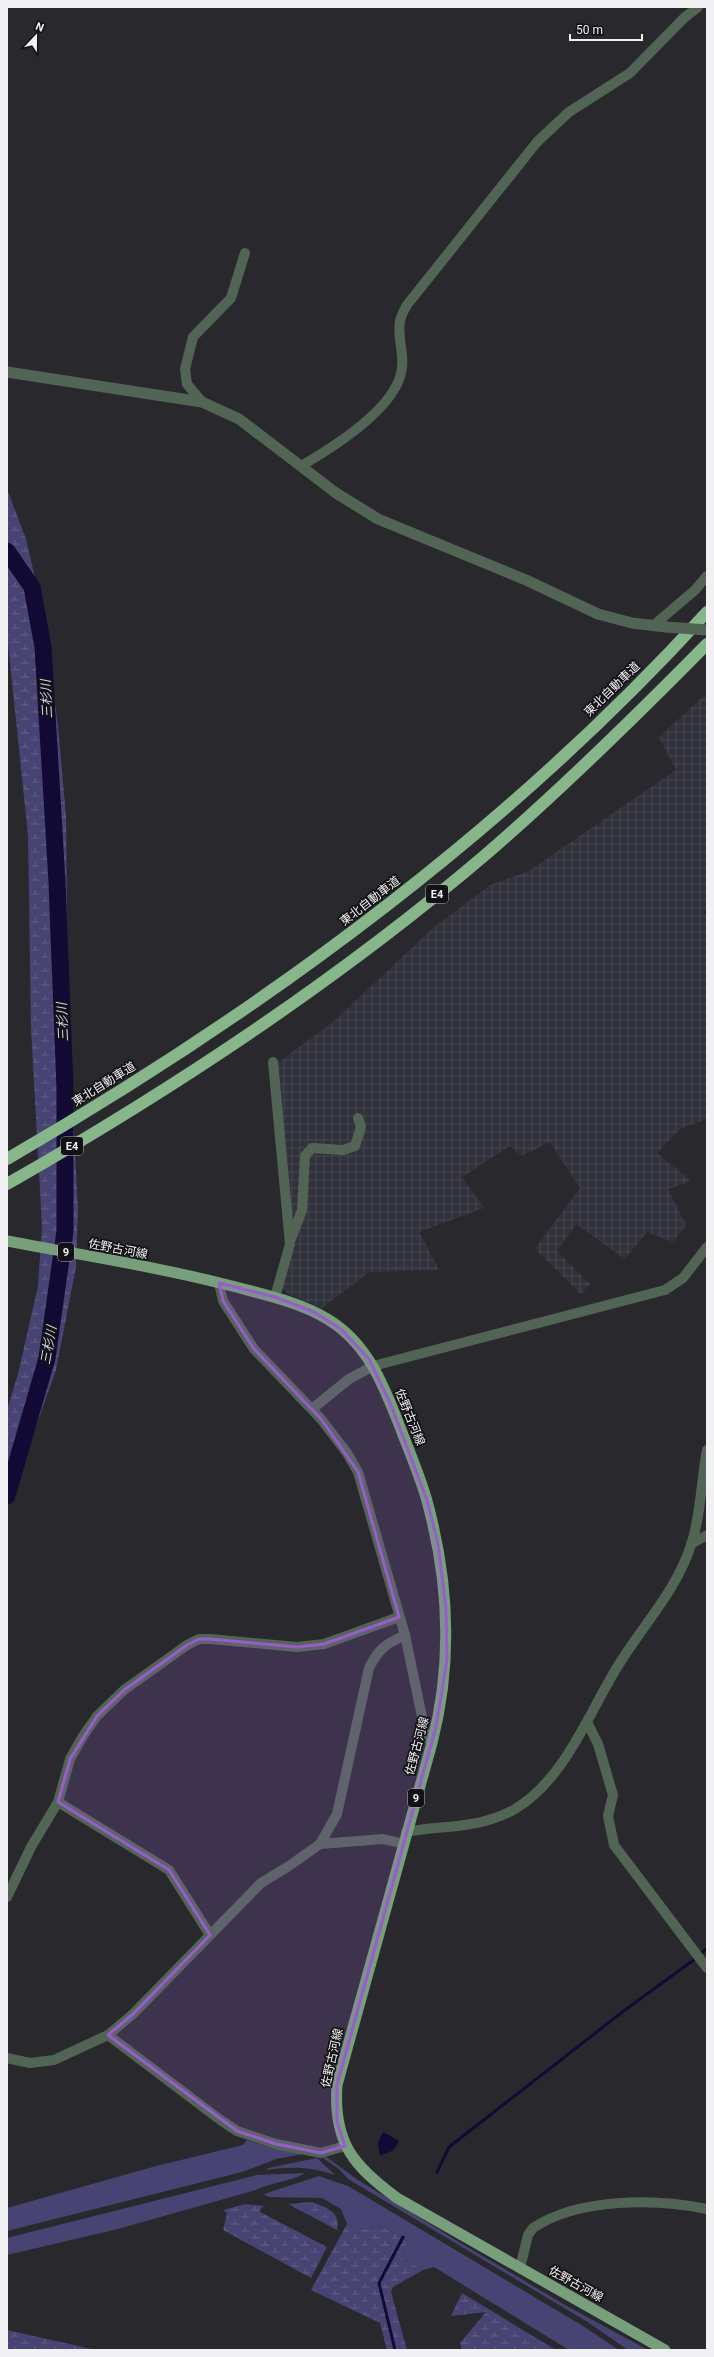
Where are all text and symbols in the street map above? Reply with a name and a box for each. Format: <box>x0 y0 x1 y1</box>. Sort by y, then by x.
north arrow <box>16 16 56 56</box>
scale bar <box>570 16 642 42</box>
text: N <box>34 20 46 35</box>
text: 50 m <box>576 23 603 37</box>
street label: 東北自動車道 <box>581 659 643 719</box>
water label: 三杉川 <box>38 677 55 719</box>
street label: 東北自動車道 <box>337 873 403 929</box>
road number: E4 <box>426 885 448 903</box>
water label: 三杉川 <box>54 1000 71 1042</box>
street label: 東北自動車道 <box>70 1059 138 1109</box>
road number: E4 <box>61 1137 83 1155</box>
street label: 佐野古河線 <box>87 1236 149 1262</box>
road number: 9 <box>58 1243 74 1261</box>
water label: 三杉川 <box>38 1323 60 1366</box>
street label: 佐野古河線 <box>392 1387 428 1447</box>
street label: 佐野古河線 <box>402 1715 432 1777</box>
road number: 9 <box>408 1789 424 1807</box>
street label: 佐野古河線 <box>318 2027 346 2089</box>
street label: 佐野古河線 <box>546 2263 606 2305</box>

